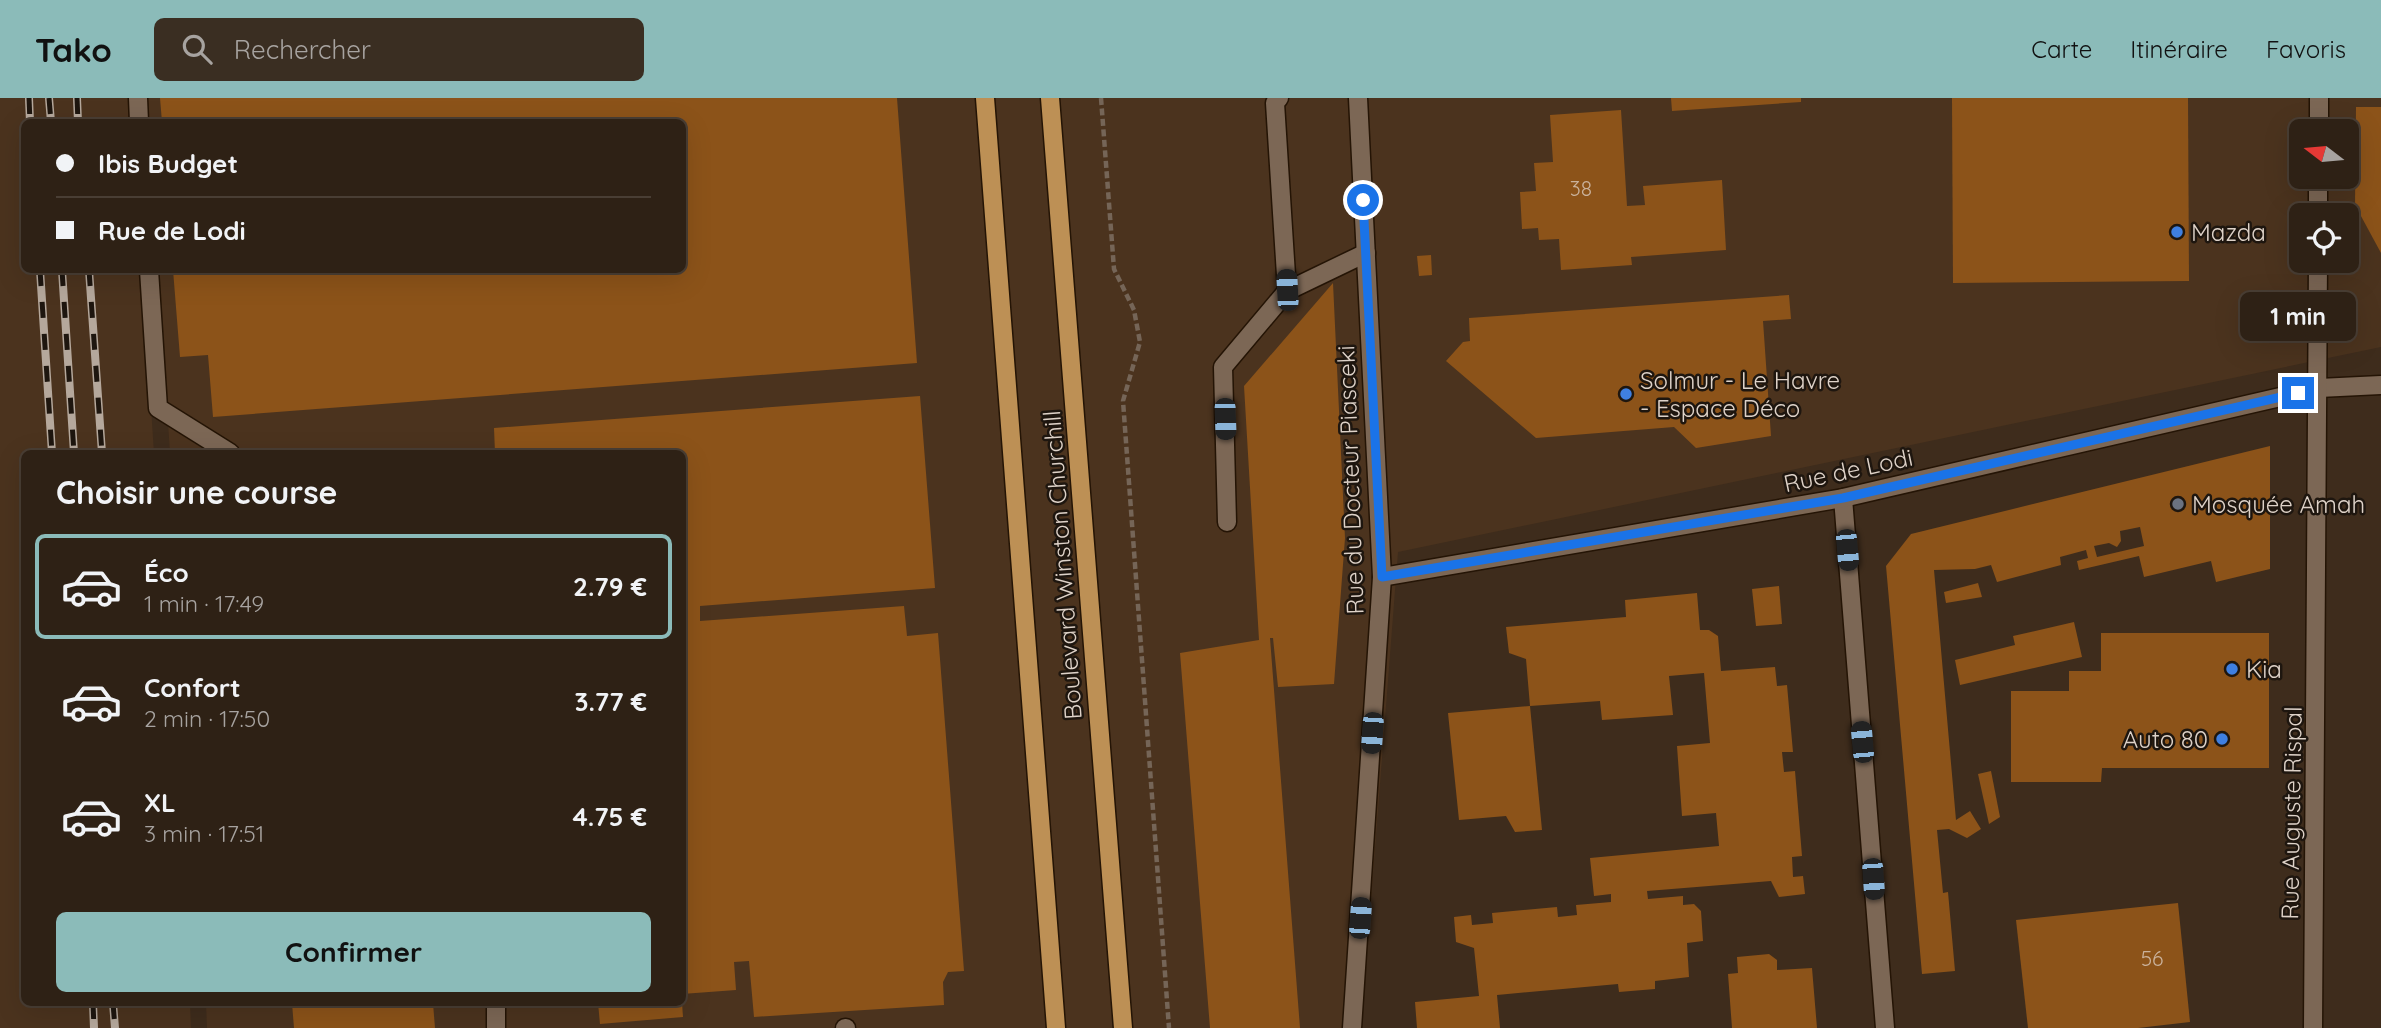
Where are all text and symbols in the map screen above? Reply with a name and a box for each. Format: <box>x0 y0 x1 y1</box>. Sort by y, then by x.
search box <box>154 18 644 81</box>
text: Tako <box>35 29 112 70</box>
icon: search <box>178 30 216 68</box>
text: Rechercher <box>234 33 371 66</box>
text: Carte <box>2031 34 2092 64</box>
text: Itinéraire <box>2130 34 2228 64</box>
text: Favoris <box>2266 34 2346 64</box>
north arrow <box>2289 119 2359 189</box>
map controls <box>2289 119 2359 273</box>
text: Ibis Budget <box>98 147 238 180</box>
house number: 38 <box>1570 175 1592 201</box>
route start <box>1347 184 1379 216</box>
button: locate <box>2289 203 2359 273</box>
text: Rue de Lodi <box>98 214 246 247</box>
place label: Mazda <box>2191 217 2266 247</box>
marker: Mazda <box>2169 224 2185 240</box>
car <box>1276 268 1299 312</box>
callout: 1 min <box>2240 292 2356 341</box>
text: 1 min <box>2270 302 2326 331</box>
street label: Rue du Docteur Piasceki <box>1330 345 1370 615</box>
place label: Solmur - Le Havre - Espace Déco <box>1640 365 1840 423</box>
route end <box>2282 377 2314 409</box>
marker: Solmur - Le Havre - Espace Déco <box>1618 386 1634 402</box>
car <box>1214 398 1237 440</box>
street label: Boulevard Winston Churchill <box>1036 409 1088 721</box>
street label: Rue de Lodi <box>1781 442 1915 498</box>
text: Choisir une course <box>56 472 337 512</box>
place label: Mosquée Amah <box>2192 489 2365 519</box>
marker: Mosquée Amah <box>2170 496 2186 512</box>
car <box>1835 528 1860 572</box>
icon: car <box>60 555 123 618</box>
text: Éco <box>144 556 189 589</box>
text: 2.79 € <box>573 570 647 603</box>
text: 1 min · 17:49 <box>144 589 264 618</box>
place label: Kia <box>2246 654 2282 684</box>
marker: Kia <box>2224 661 2240 677</box>
icon: car <box>60 670 123 733</box>
text: Confort <box>144 671 241 704</box>
text: 3.77 € <box>574 685 647 718</box>
text: 2 min · 17:50 <box>144 704 270 733</box>
street label: Rue Auguste Rispal <box>2274 706 2308 920</box>
car <box>1361 711 1384 755</box>
car <box>1850 720 1875 764</box>
place label: Auto 80 <box>2123 724 2208 754</box>
marker: Auto 80 <box>2214 731 2230 747</box>
icon: car <box>60 785 123 848</box>
text: XL <box>144 786 176 819</box>
text: 4.75 € <box>572 800 647 833</box>
text: 3 min · 17:51 <box>144 819 264 848</box>
car <box>1862 857 1885 901</box>
car <box>1349 896 1372 940</box>
button: Confirmer <box>56 912 651 992</box>
house number: 56 <box>2141 945 2163 971</box>

